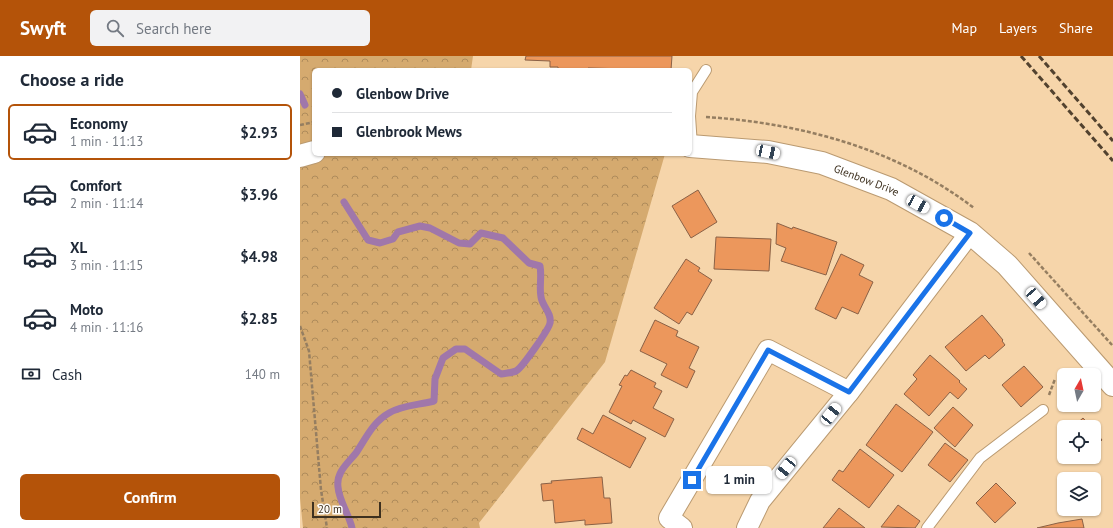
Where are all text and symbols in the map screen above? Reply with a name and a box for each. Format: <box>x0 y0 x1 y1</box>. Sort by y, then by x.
search box <box>90 10 370 46</box>
text: Swyft <box>20 16 66 40</box>
icon: search <box>104 17 126 39</box>
text: Search here <box>136 19 212 38</box>
text: Map <box>951 19 977 37</box>
text: Layers <box>999 19 1037 37</box>
text: Share <box>1059 19 1093 37</box>
text: Choose a ride <box>20 68 124 91</box>
text: Glenbow Drive <box>356 84 449 103</box>
icon: car <box>22 114 58 150</box>
text: Economy <box>70 114 128 133</box>
text: Glenbrook Mews <box>356 122 462 141</box>
text: $2.93 <box>240 123 278 142</box>
text: 1 min · 11:13 <box>70 133 143 150</box>
car <box>755 144 781 160</box>
street label: Glenbow Drive <box>832 161 902 199</box>
icon: car <box>22 176 58 212</box>
text: Comfort <box>70 176 122 195</box>
text: $3.96 <box>240 185 278 204</box>
car <box>905 193 931 215</box>
text: 2 min · 11:14 <box>70 195 143 212</box>
route start <box>935 209 953 227</box>
icon: car <box>22 238 58 274</box>
text: XL <box>70 238 87 257</box>
text: $4.98 <box>240 247 278 266</box>
text: 3 min · 11:15 <box>70 257 143 274</box>
car <box>1024 285 1048 311</box>
icon: car <box>22 300 58 336</box>
text: Moto <box>70 300 103 319</box>
text: $2.85 <box>240 309 278 328</box>
text: 4 min · 11:16 <box>70 319 143 336</box>
icon: cash <box>20 363 42 385</box>
text: Cash <box>52 365 82 384</box>
text: 140 m <box>245 366 280 383</box>
north arrow <box>1057 368 1101 412</box>
map controls <box>1057 368 1101 516</box>
car <box>819 401 843 427</box>
button: locate <box>1057 420 1101 464</box>
car <box>774 455 798 481</box>
callout: 1 min <box>706 466 772 494</box>
route end <box>683 471 701 489</box>
text: 1 min <box>723 471 755 488</box>
button: layers <box>1057 472 1101 516</box>
button: Confirm <box>20 474 280 520</box>
scale bar <box>312 500 381 519</box>
text: 20 m <box>318 502 342 516</box>

